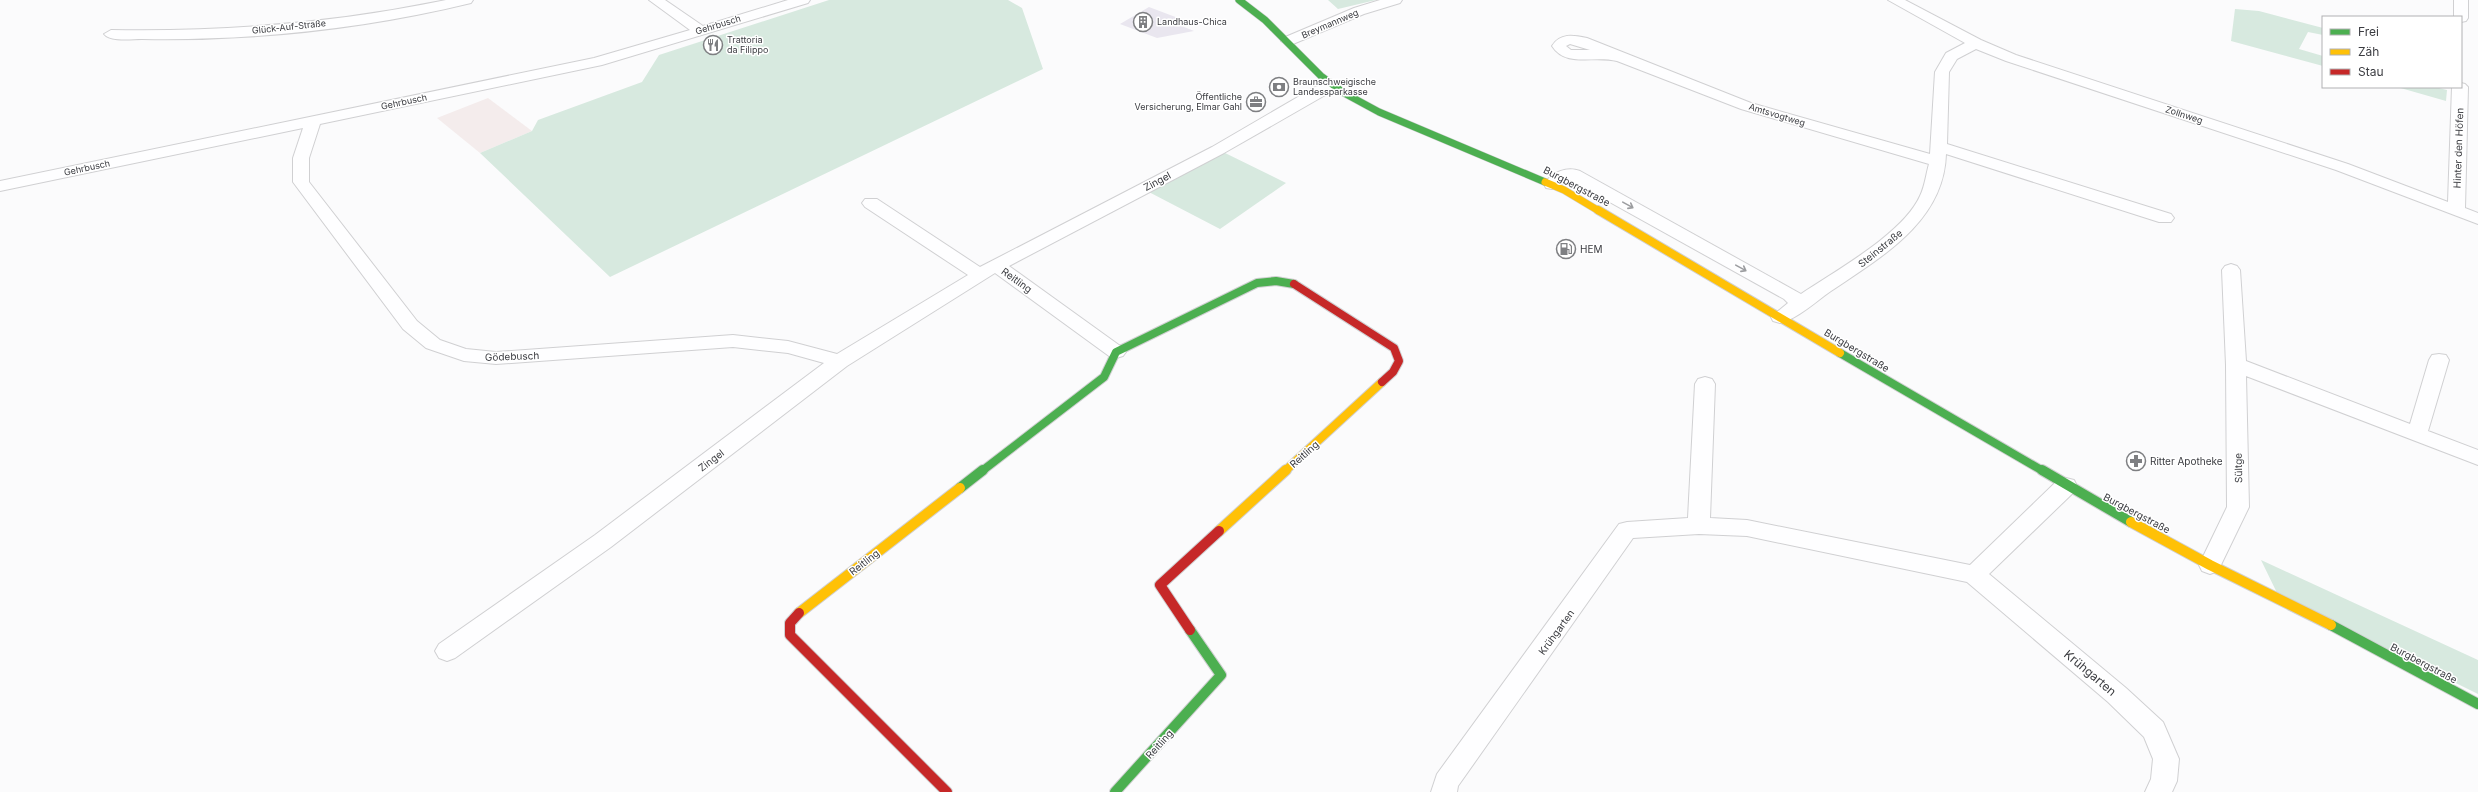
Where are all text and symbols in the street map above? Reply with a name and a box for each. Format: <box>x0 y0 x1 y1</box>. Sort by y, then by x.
street label: Breymannweg <box>1300 7 1360 40</box>
building icon: Landhaus-Chica <box>1132 11 1154 33</box>
street label: Gehrbusch <box>694 12 742 37</box>
place label: Landhaus-Chica <box>1157 16 1227 27</box>
legend <box>2322 16 2462 88</box>
street label: Glück-Auf-Straße <box>251 17 327 36</box>
text: Frei <box>2358 24 2379 39</box>
restaurant icon: Trattoria da Filippo <box>702 34 724 56</box>
place label: Trattoria da Filippo <box>727 34 768 55</box>
text: Zäh <box>2358 44 2379 59</box>
text: Stau <box>2358 64 2384 79</box>
bank icon: Braunschweigische Landessparkasse <box>1268 76 1290 98</box>
place label: Braunschweigische Landessparkasse <box>1293 76 1376 97</box>
street label: Gehrbusch <box>380 91 428 112</box>
place label: Öffentliche Versicherung, Elmar Gahl <box>1135 91 1242 112</box>
office icon: Öffentliche Versicherung, Elmar Gahl <box>1245 91 1267 113</box>
street label: Amtsvogtweg <box>1748 101 1807 128</box>
street label: Zollnweg <box>2164 103 2204 126</box>
street label: Hinter den Höfen <box>2451 107 2465 188</box>
street label: Gehrbusch <box>63 157 111 178</box>
street label: Burgbergstraße <box>1542 163 1613 209</box>
street label: Zingel <box>1141 169 1173 193</box>
one-way arrow <box>1621 201 1633 209</box>
street label: Steinstraße <box>1855 226 1905 270</box>
fuel station icon: HEM <box>1555 238 1577 260</box>
place label: HEM <box>1580 243 1602 255</box>
one-way arrow <box>1735 264 1747 272</box>
street label: Reitling <box>999 265 1035 295</box>
street label: Burgbergstraße <box>1822 326 1892 374</box>
street label: Gödebusch <box>485 349 539 363</box>
street label: Reitling <box>1287 438 1321 470</box>
street label: Zingel <box>696 446 726 474</box>
pharmacy icon: Ritter Apotheke <box>2125 450 2147 472</box>
street label: Sültge <box>2232 453 2244 483</box>
place label: Ritter Apotheke <box>2150 455 2223 467</box>
street label: Burgbergstraße <box>2102 490 2173 536</box>
street label: Reitling <box>847 547 881 577</box>
street label: Krühgarten <box>1536 607 1576 657</box>
street label: Burgbergstraße <box>2389 640 2460 686</box>
street label: Krühgarten <box>2061 646 2119 699</box>
street label: Reitling <box>1143 727 1175 761</box>

